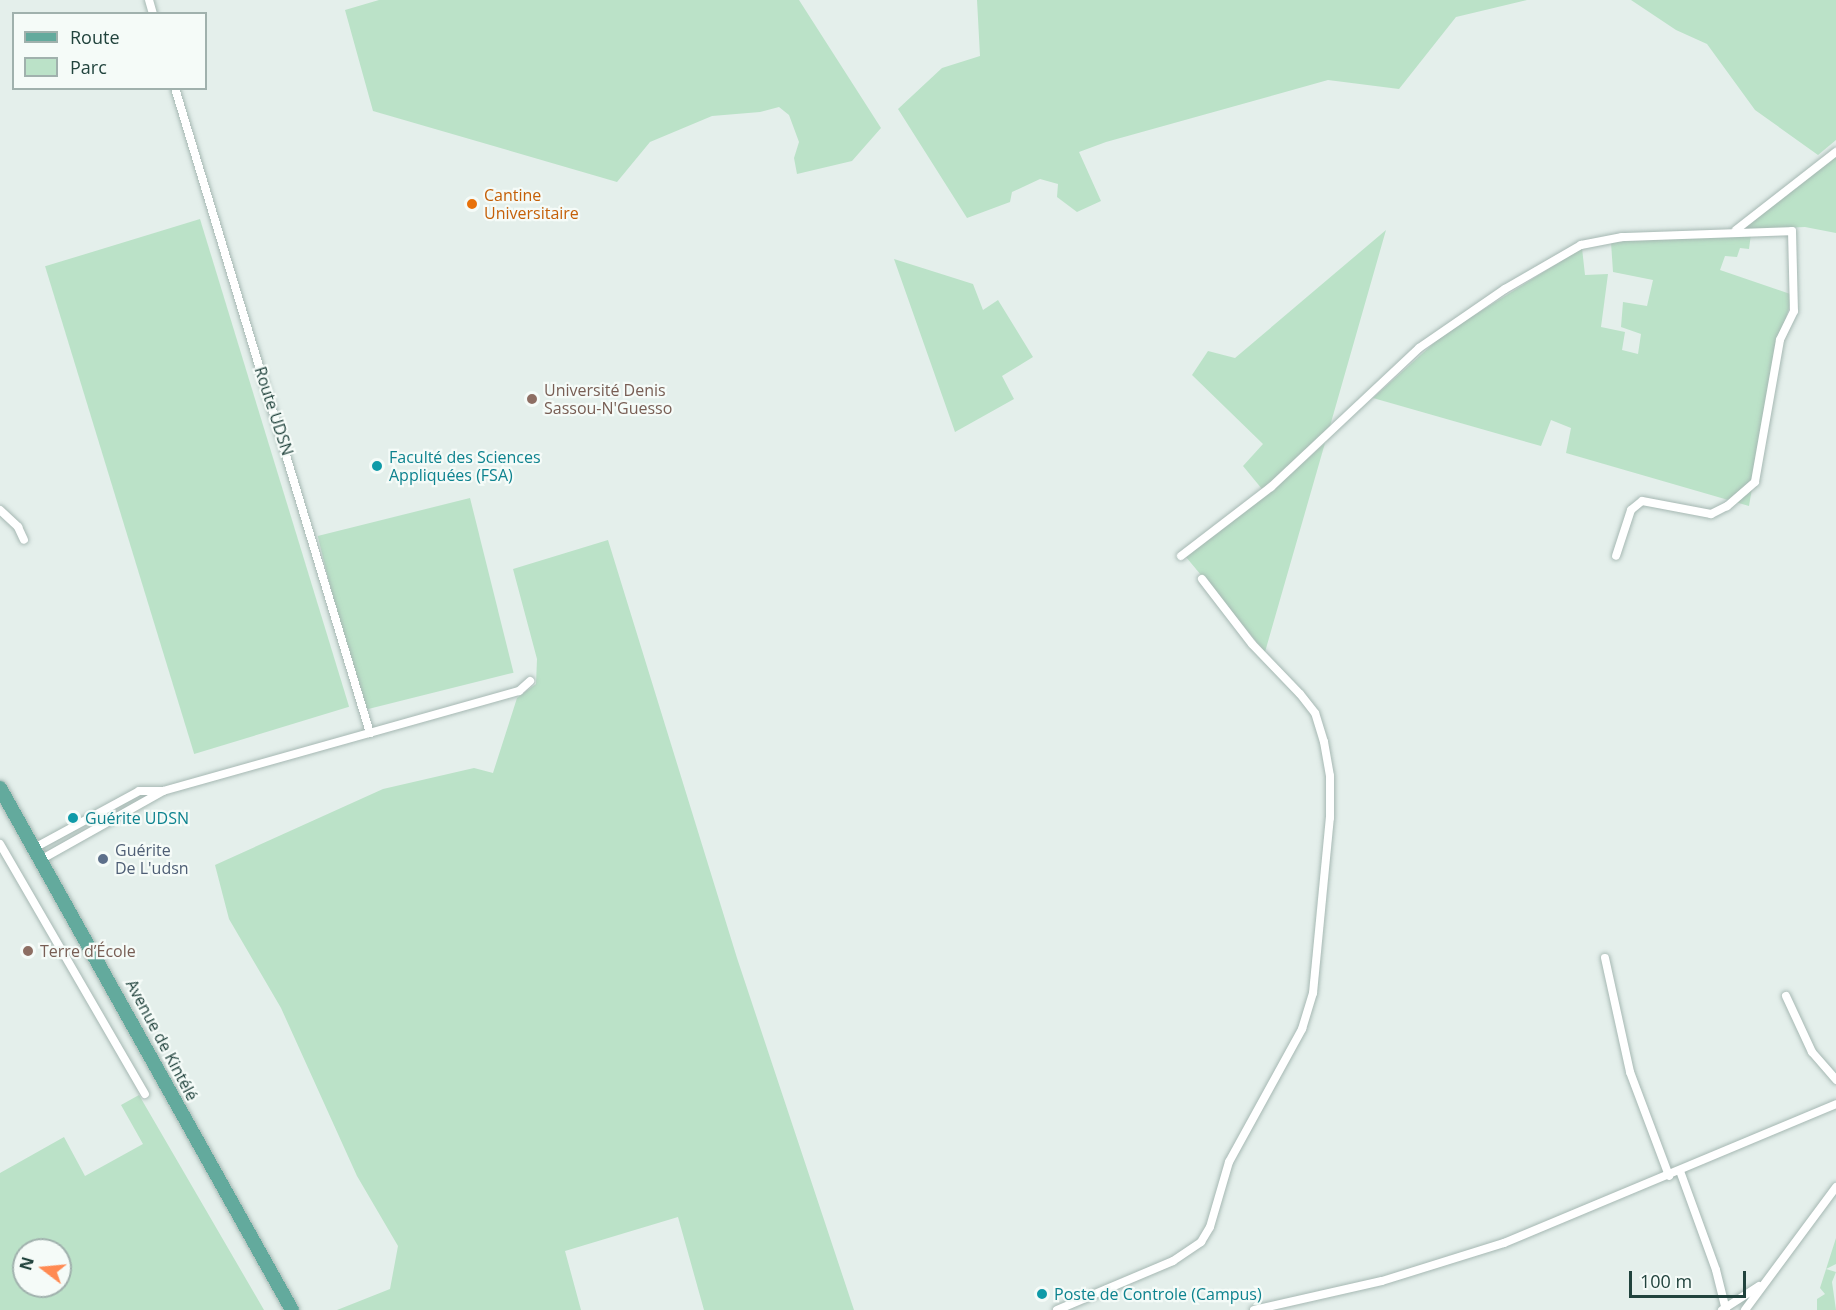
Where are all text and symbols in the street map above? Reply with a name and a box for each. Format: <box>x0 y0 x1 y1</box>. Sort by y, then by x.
legend <box>12 12 207 90</box>
text: Route <box>70 25 120 49</box>
text: Parc <box>70 55 107 79</box>
place label: Cantine Universitaire <box>484 185 579 223</box>
marker: Cantine Universitaire <box>465 197 479 211</box>
street label: Route UDSN <box>251 364 297 458</box>
place label: Université Denis Sassou-N'Guesso <box>544 380 672 418</box>
marker: Université Denis Sassou-N'Guesso <box>525 392 539 406</box>
place label: Faculté des Sciences Appliquées (FSA) <box>389 447 541 485</box>
marker: Faculté des Sciences Appliquées (FSA) <box>370 459 384 473</box>
place label: Guérite UDSN <box>85 808 189 828</box>
marker: Guérite UDSN <box>66 811 80 825</box>
place label: Guérite De L'udsn <box>115 840 189 878</box>
marker: Guérite De L'udsn <box>96 852 110 866</box>
place label: Terre d’École <box>40 941 136 961</box>
marker: Terre d’École <box>21 944 35 958</box>
street label: Avenue de Kintélé <box>122 976 202 1104</box>
north arrow <box>12 1238 72 1298</box>
text: N <box>14 1254 39 1273</box>
scale bar <box>1632 1259 1749 1297</box>
text: 100 m <box>1640 1269 1692 1293</box>
place label: Poste de Controle (Campus) <box>1054 1284 1262 1304</box>
marker: Poste de Controle (Campus) <box>1035 1287 1049 1301</box>

